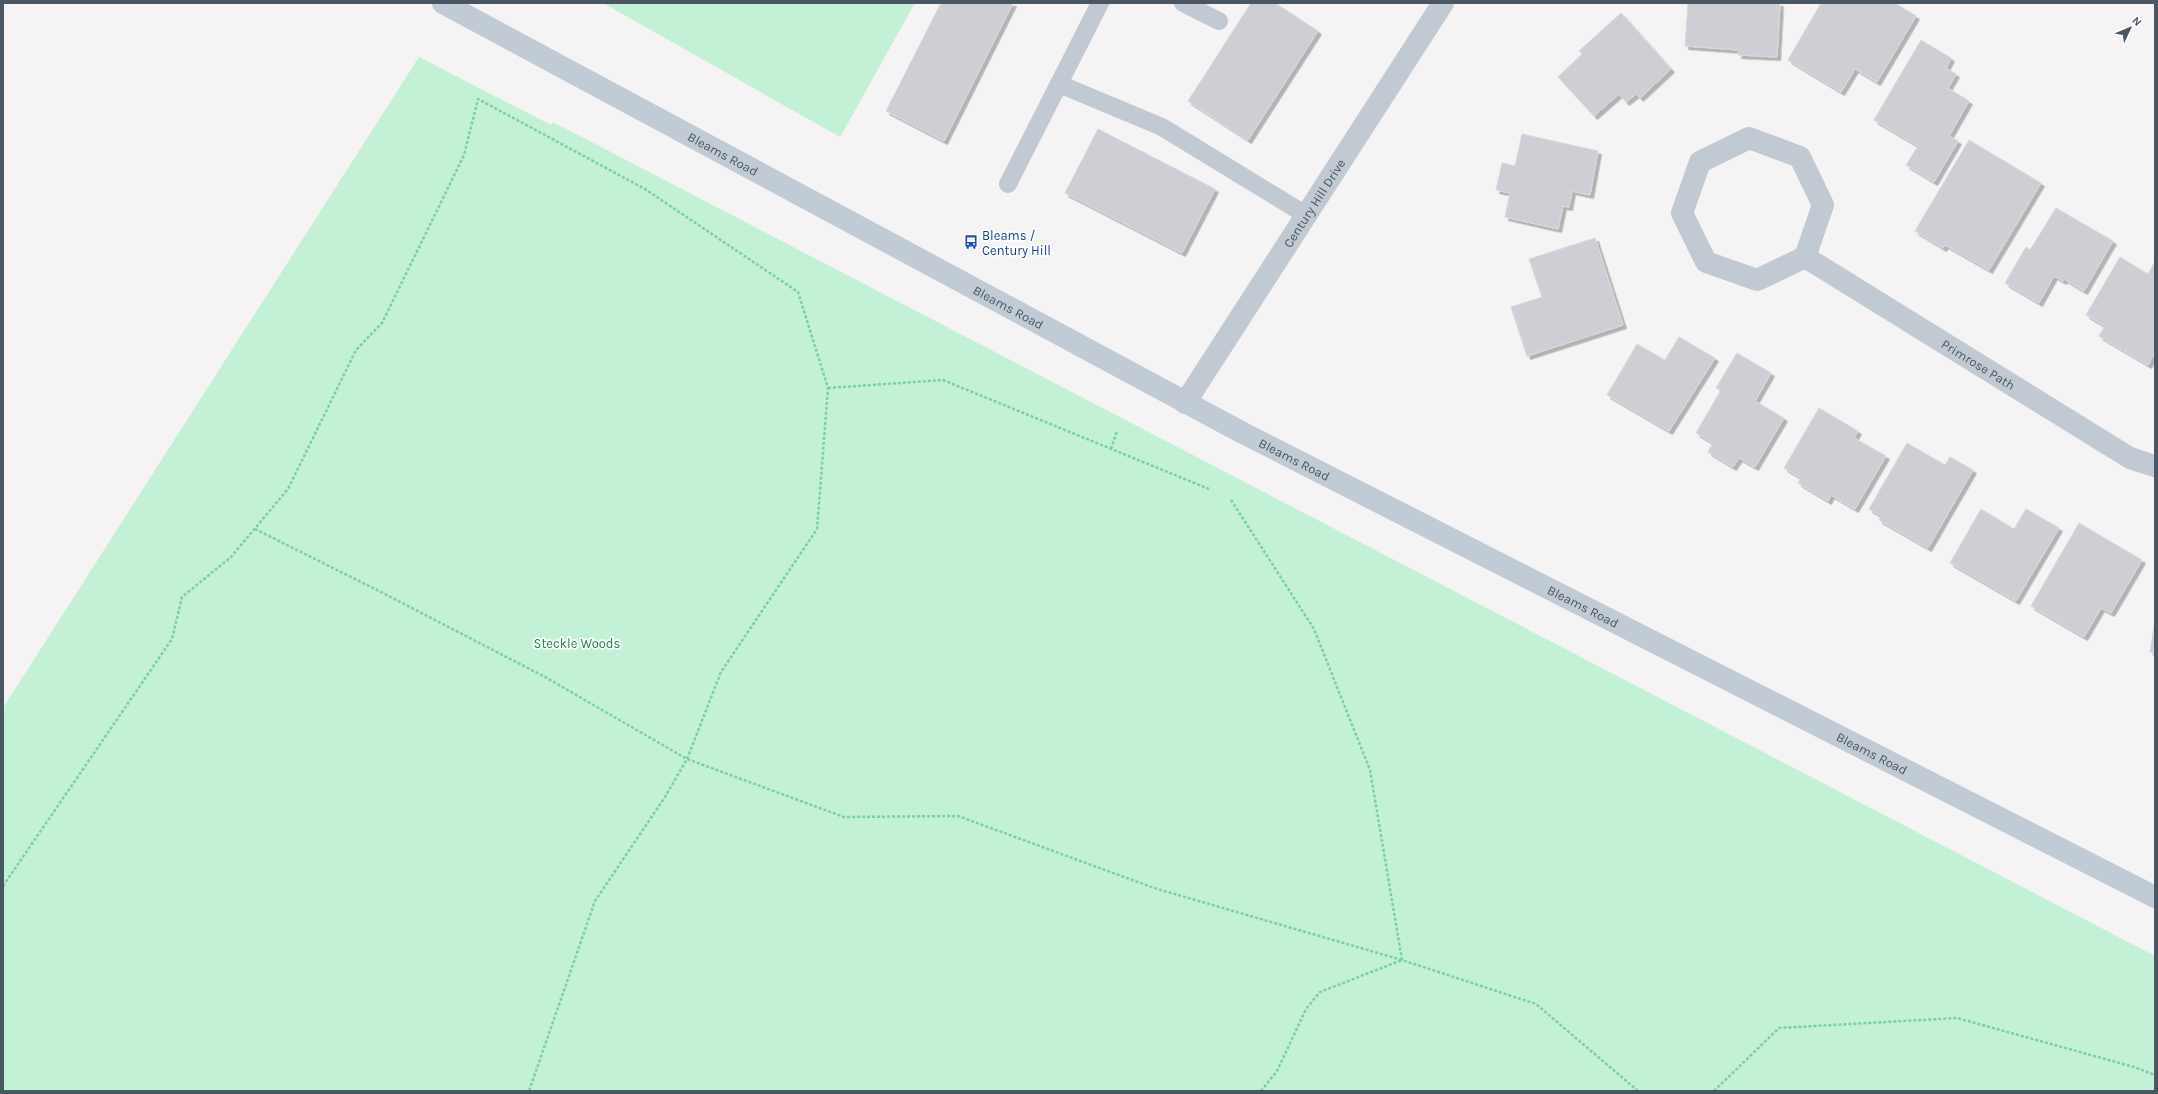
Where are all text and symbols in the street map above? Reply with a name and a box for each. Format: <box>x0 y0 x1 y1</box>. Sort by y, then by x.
north arrow <box>2110 8 2150 48</box>
text: N <box>2129 14 2144 29</box>
street label: Bleams Road <box>685 129 761 179</box>
street label: Century Hill Drive <box>1280 156 1348 250</box>
place label: Bleams / Century Hill <box>982 228 1051 258</box>
bus stop icon: Bleams / Century Hill <box>963 234 979 250</box>
street label: Bleams Road <box>971 282 1046 332</box>
street label: Primrose Path <box>1939 336 2018 393</box>
street label: Bleams Road <box>1256 435 1332 483</box>
street label: Bleams Road <box>1545 582 1621 630</box>
park label: Steckle Woods <box>534 636 621 651</box>
street label: Bleams Road <box>1834 729 1910 777</box>

